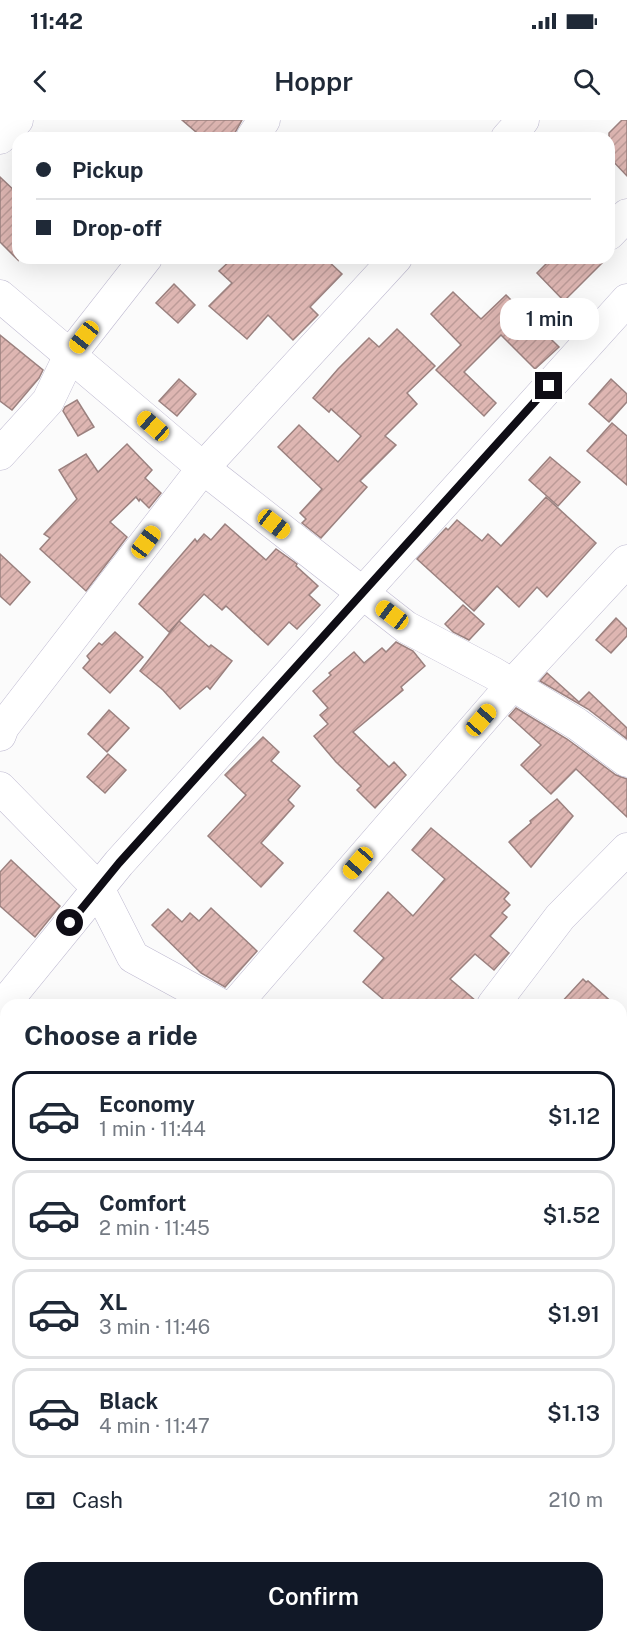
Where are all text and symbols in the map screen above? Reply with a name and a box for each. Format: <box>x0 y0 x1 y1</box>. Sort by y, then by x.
text: 11:42 <box>30 8 83 34</box>
icon: back <box>24 65 57 98</box>
text: Hoppr <box>274 65 353 97</box>
icon: search <box>570 65 603 98</box>
text: Pickup <box>72 157 143 183</box>
text: Drop-off <box>72 215 162 241</box>
callout: 1 min <box>500 299 598 341</box>
text: 1 min <box>526 307 573 331</box>
car <box>66 317 102 357</box>
route end <box>535 372 562 399</box>
car <box>134 407 172 445</box>
car <box>254 506 294 542</box>
car <box>128 522 164 562</box>
car <box>372 597 412 633</box>
car <box>462 701 500 739</box>
car <box>339 844 377 882</box>
route start <box>56 909 83 936</box>
text: Choose a ride <box>24 1019 198 1051</box>
icon: car <box>27 1089 81 1143</box>
text: Economy <box>99 1091 195 1117</box>
text: $1.12 <box>548 1103 600 1129</box>
text: 1 min · 11:44 <box>99 1117 206 1141</box>
icon: car <box>27 1188 81 1242</box>
text: Comfort <box>99 1190 186 1216</box>
text: $1.52 <box>542 1202 600 1228</box>
text: 2 min · 11:45 <box>99 1216 210 1240</box>
icon: car <box>27 1287 81 1341</box>
text: XL <box>99 1289 127 1315</box>
text: $1.91 <box>547 1301 600 1327</box>
text: 3 min · 11:46 <box>99 1315 210 1339</box>
icon: car <box>27 1386 81 1440</box>
text: Black <box>99 1388 158 1414</box>
text: $1.13 <box>547 1400 600 1426</box>
text: 4 min · 11:47 <box>99 1414 210 1438</box>
icon: cash <box>24 1484 57 1517</box>
text: Cash <box>72 1487 123 1513</box>
text: 210 m <box>549 1488 603 1512</box>
button: Confirm <box>24 1562 603 1631</box>

